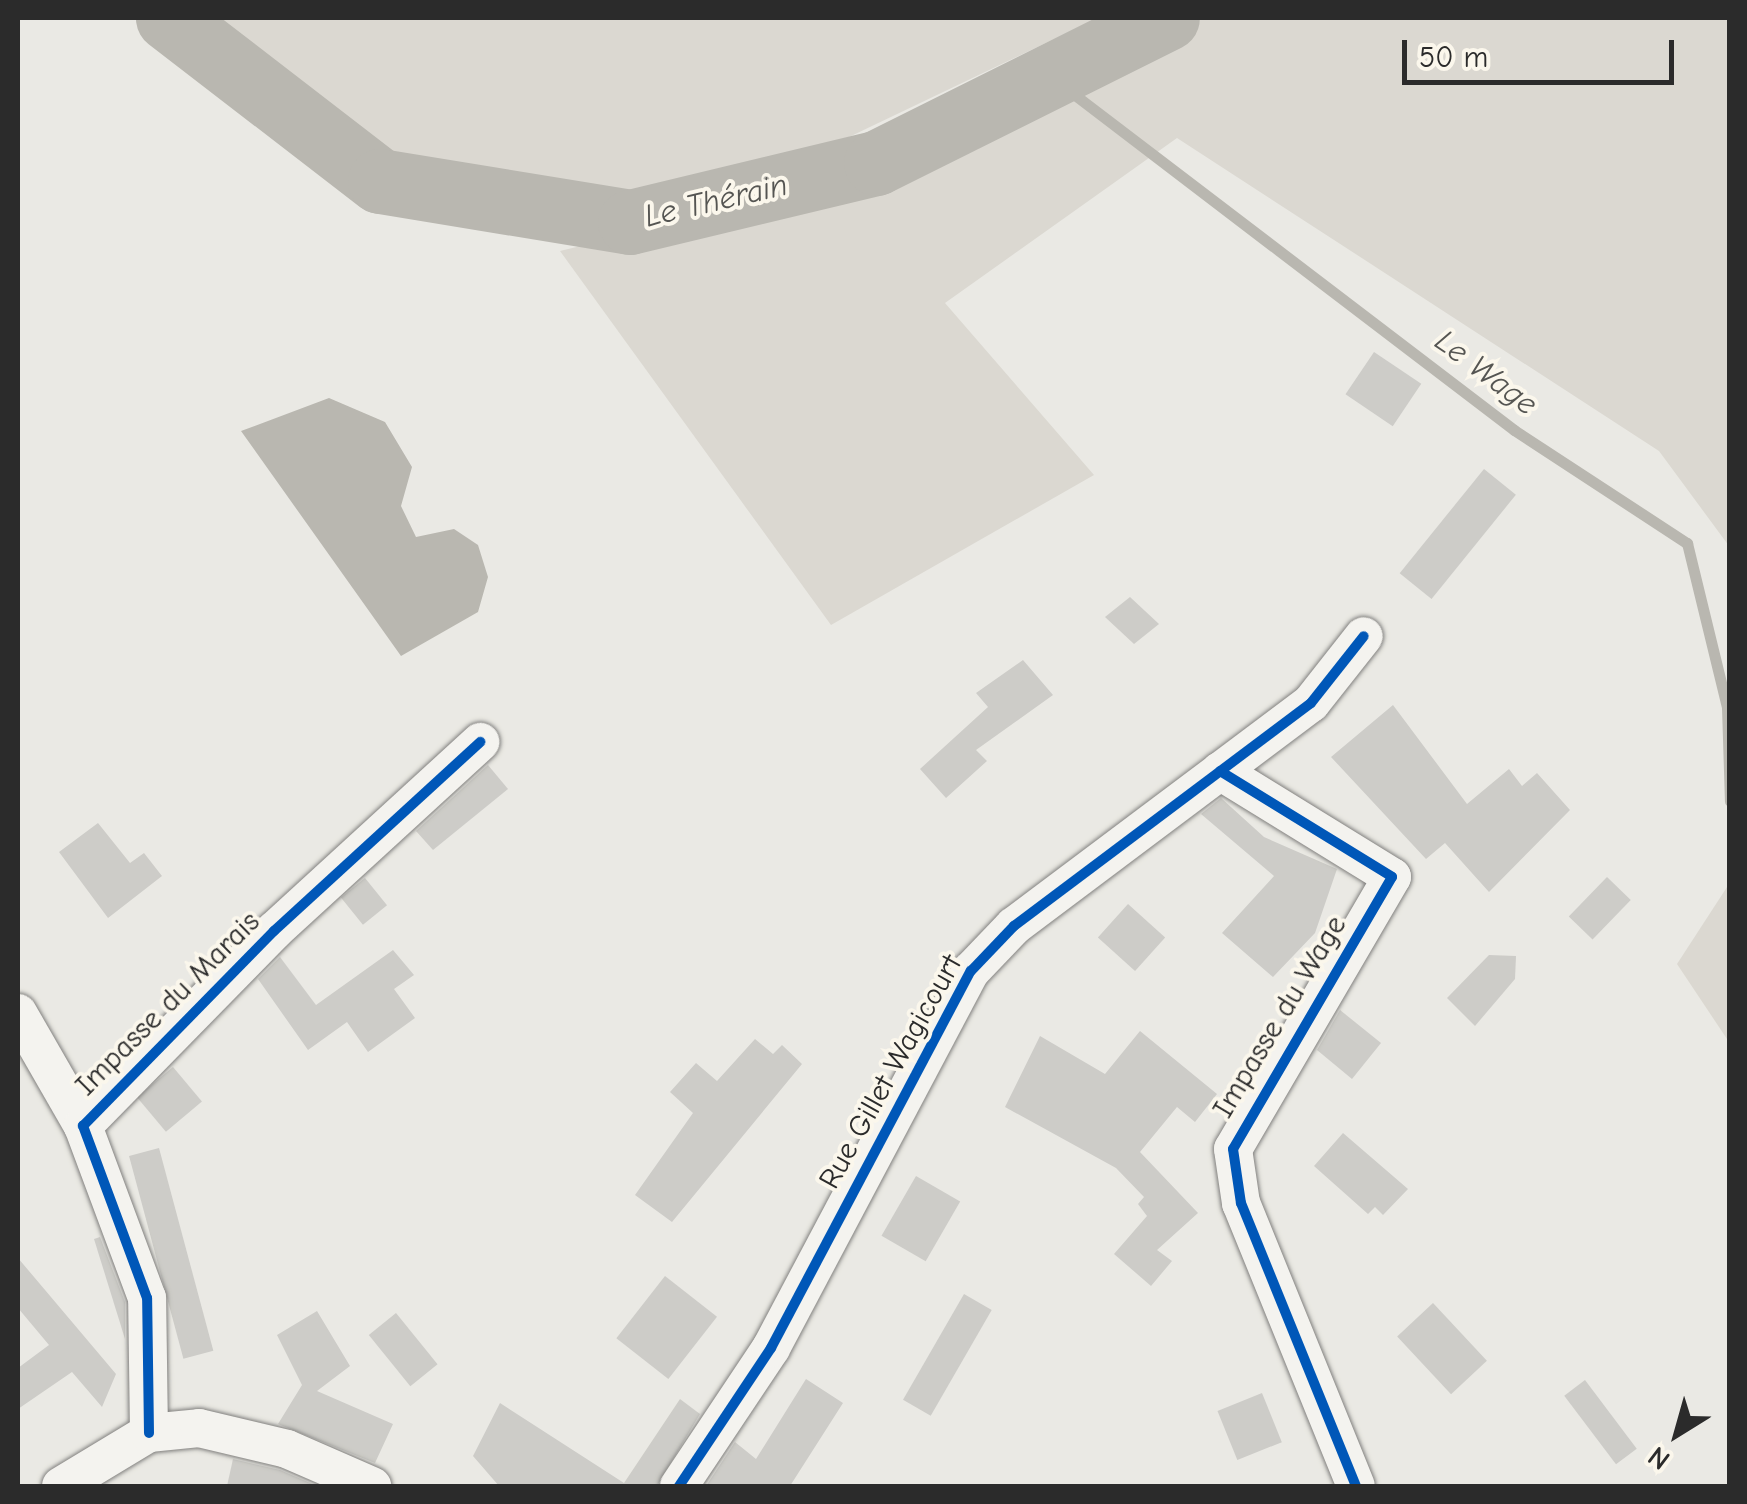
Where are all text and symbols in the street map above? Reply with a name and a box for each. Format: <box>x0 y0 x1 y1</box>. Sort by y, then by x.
scale bar <box>1407 20 1680 82</box>
text: 50 m <box>1419 40 1488 75</box>
water label: Le Thérain <box>641 166 791 236</box>
water label: Le Wage <box>1427 322 1545 424</box>
street label: Impasse du Marais <box>68 904 268 1104</box>
street label: Impasse du Wage <box>1205 909 1355 1125</box>
street label: Rue Gillet Wagicourt <box>812 949 970 1195</box>
north arrow <box>1627 1384 1727 1484</box>
text: N <box>1642 1440 1676 1476</box>

